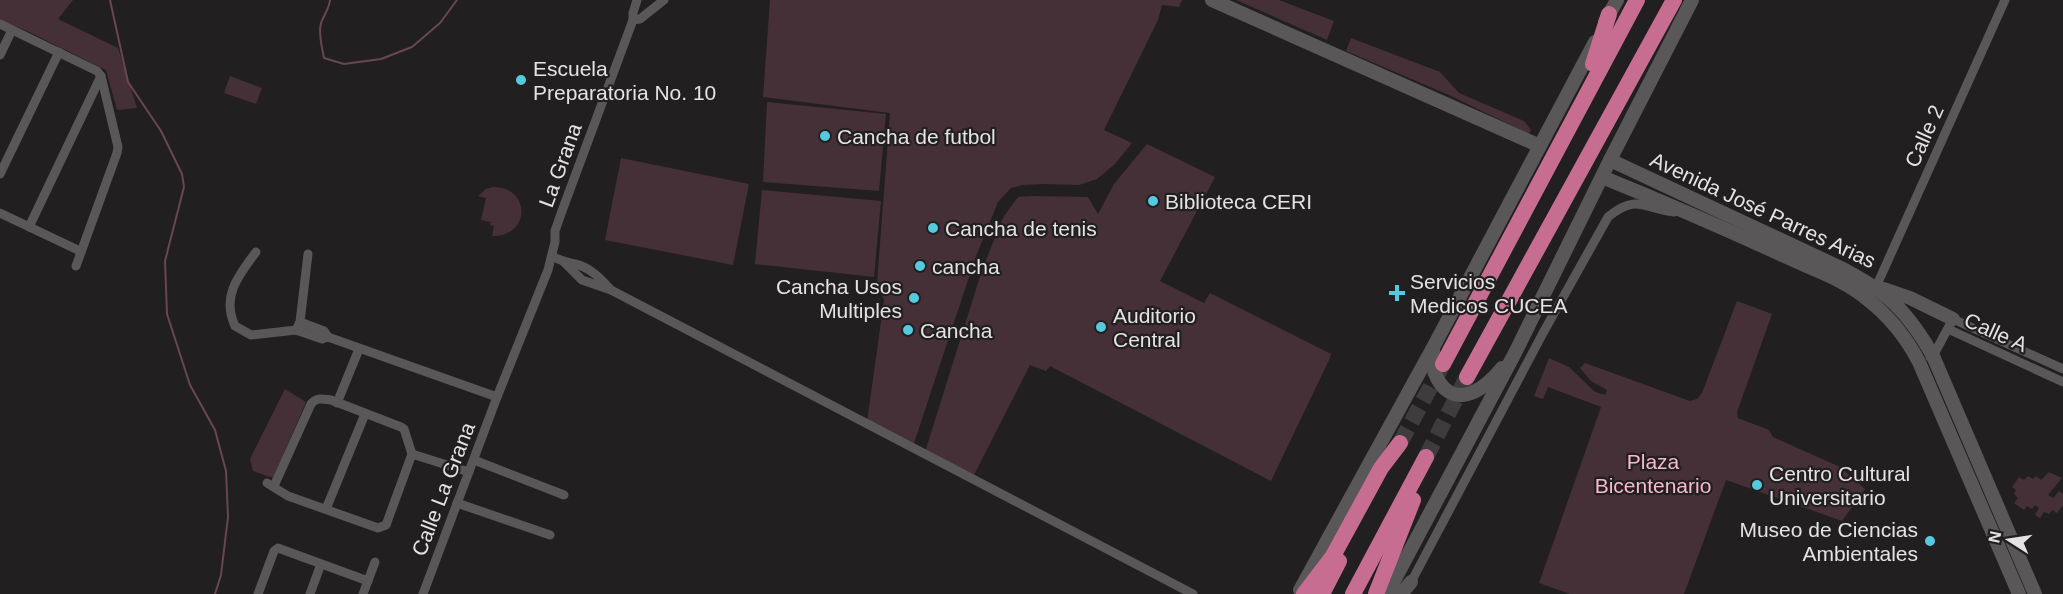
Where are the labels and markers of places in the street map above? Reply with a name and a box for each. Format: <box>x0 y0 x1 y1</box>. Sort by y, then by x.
place label: Escuela Preparatoria No. 10 <box>533 57 716 104</box>
marker: Escuela Preparatoria No. 10 <box>514 73 528 87</box>
place label: Cancha de futbol <box>837 125 996 148</box>
marker: Cancha de futbol <box>818 129 832 143</box>
place label: Biblioteca CERI <box>1165 190 1312 213</box>
marker: Biblioteca CERI <box>1146 194 1160 208</box>
place label: Cancha de tenis <box>945 217 1097 240</box>
marker: Cancha de tenis <box>926 221 940 235</box>
place label: cancha <box>932 255 1000 278</box>
marker: cancha <box>913 259 927 273</box>
place label: Servicios Medicos CUCEA <box>1410 270 1568 317</box>
place label: Cancha Usos Multiples <box>776 275 902 322</box>
marker: Servicios Medicos CUCEA <box>1388 284 1406 302</box>
marker: Cancha Usos Multiples <box>907 291 921 305</box>
place label: Auditorio Central <box>1113 304 1196 351</box>
place label: Cancha <box>920 319 993 342</box>
marker: Auditorio Central <box>1094 320 1108 334</box>
marker: Cancha <box>901 323 915 337</box>
place label: Centro Cultural Universitario <box>1769 462 1910 509</box>
marker: Centro Cultural Universitario <box>1750 478 1764 492</box>
place label: Museo de Ciencias Ambientales <box>1739 518 1918 565</box>
marker: Museo de Ciencias Ambientales <box>1923 534 1937 548</box>

